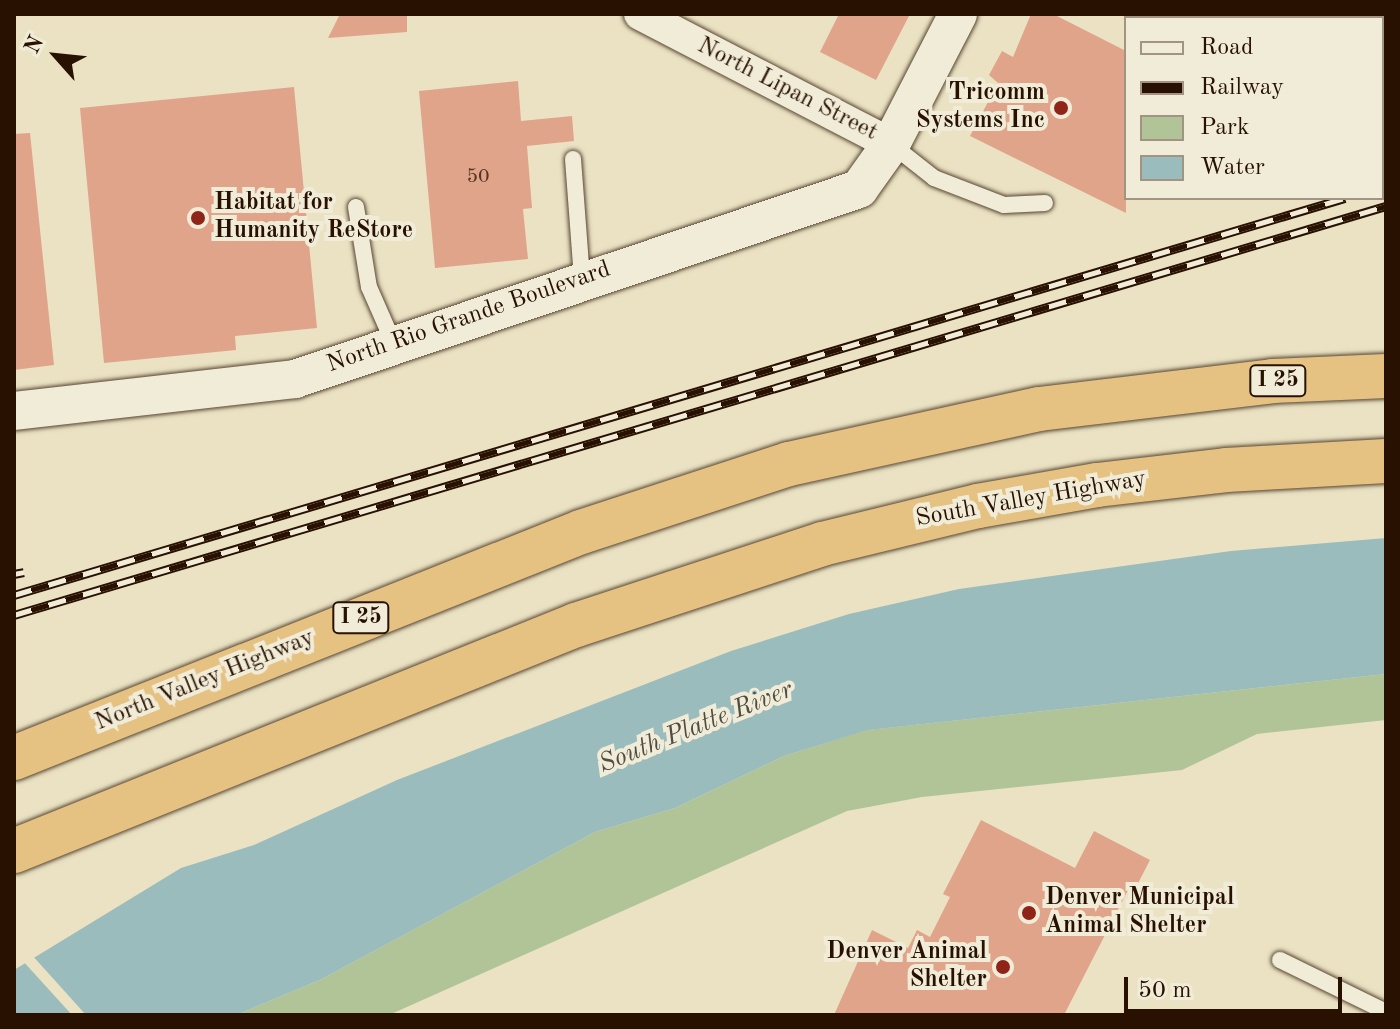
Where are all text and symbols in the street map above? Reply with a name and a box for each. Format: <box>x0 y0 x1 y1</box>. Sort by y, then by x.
north arrow <box>16 16 96 96</box>
legend <box>1124 16 1384 200</box>
street label: North Lipan Street <box>692 32 882 148</box>
text: N <box>21 33 48 58</box>
text: Road <box>1200 36 1253 60</box>
text: Railway <box>1200 76 1284 100</box>
place label: Tricomm Systems Inc <box>916 80 1045 136</box>
marker: Tricomm Systems Inc <box>1052 99 1070 117</box>
text: Park <box>1200 116 1249 140</box>
text: Water <box>1200 156 1265 180</box>
house number: 50 <box>466 165 490 189</box>
place label: Habitat for Humanity ReStore <box>214 190 413 246</box>
marker: Habitat for Humanity ReStore <box>189 209 207 227</box>
street label: North Rio Grande Boulevard <box>323 256 615 380</box>
road number: I 25 <box>1248 363 1308 399</box>
street label: South Valley Highway <box>914 466 1148 534</box>
road number: I 25 <box>331 600 391 636</box>
street label: North Valley Highway <box>91 624 319 738</box>
water label: South Platte River <box>594 675 798 781</box>
place label: Denver Municipal Animal Shelter <box>1045 885 1234 941</box>
marker: Denver Municipal Animal Shelter <box>1020 904 1038 922</box>
place label: Denver Animal Shelter <box>826 939 987 995</box>
marker: Denver Animal Shelter <box>994 958 1012 976</box>
scale bar <box>1128 961 1346 1011</box>
text: 50 m <box>1138 979 1192 1003</box>

